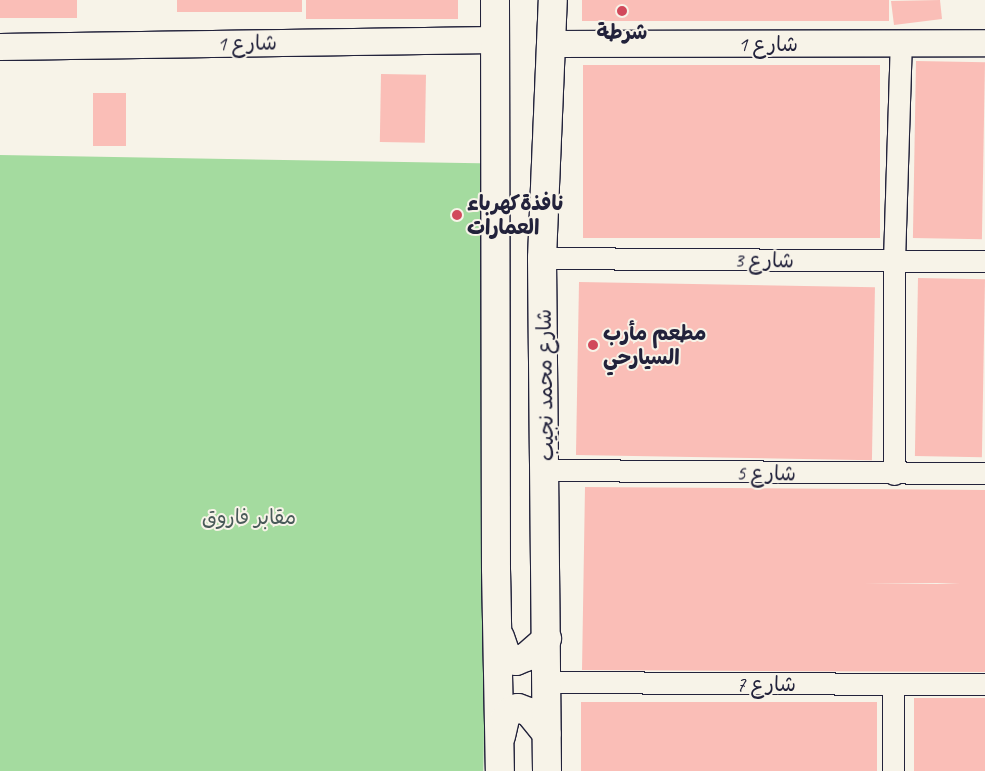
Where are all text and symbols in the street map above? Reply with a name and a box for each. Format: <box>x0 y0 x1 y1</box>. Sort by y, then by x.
marker: شرطة <box>616 5 628 17</box>
place label: شرطة <box>597 19 647 45</box>
street label: شارع 1 <box>217 30 277 56</box>
street label: شارع 1 <box>738 31 798 57</box>
place label: نافذةكهرباء العمارات <box>467 190 563 240</box>
marker: نافذةكهرباء العمارات <box>451 209 463 221</box>
street label: شارع 3 <box>734 247 794 273</box>
street label: شارع محمد نجيب <box>531 309 559 461</box>
place label: مطعم مأرب السيارحي <box>603 320 707 370</box>
marker: مطعم مأرب السيارحي <box>587 339 599 351</box>
street label: شارع 5 <box>736 460 796 486</box>
park label: مقابر فاروق <box>202 504 296 530</box>
street label: شارع 7 <box>736 671 796 697</box>

